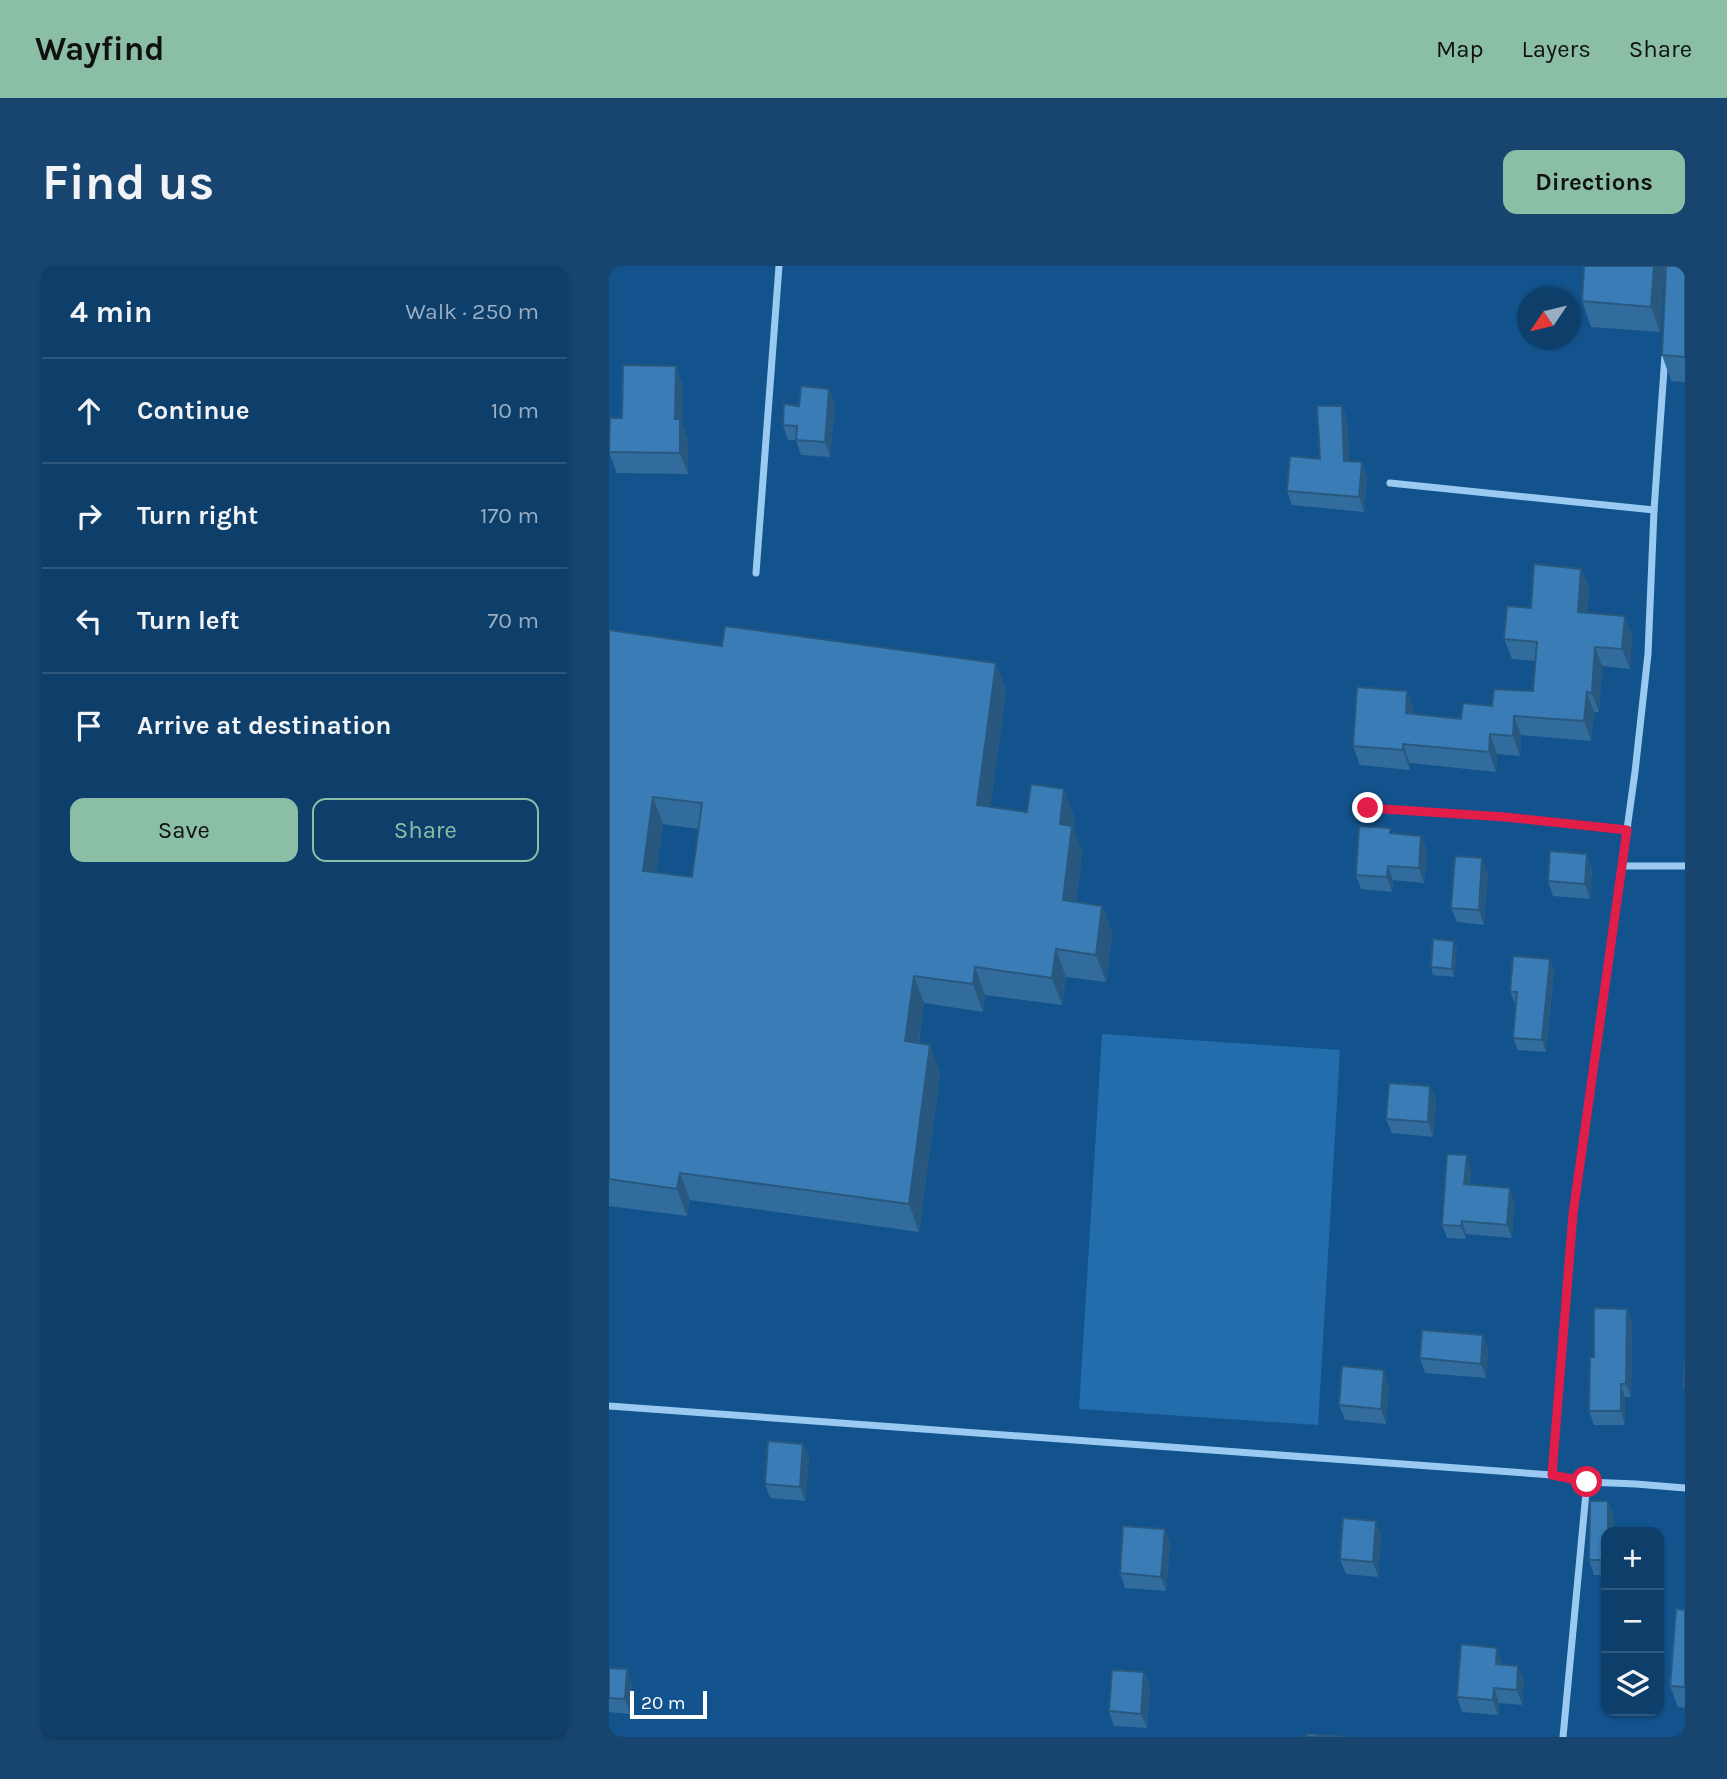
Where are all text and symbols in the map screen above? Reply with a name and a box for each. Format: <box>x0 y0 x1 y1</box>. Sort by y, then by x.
text: Wayfind <box>35 30 165 68</box>
text: Map <box>1436 35 1484 63</box>
text: Layers <box>1522 35 1591 63</box>
text: Share <box>1629 35 1692 63</box>
button: Directions <box>1503 150 1685 214</box>
text: Find us <box>42 154 214 211</box>
north arrow <box>1517 287 1580 350</box>
text: 4 min <box>70 294 152 330</box>
text: Walk · 250 m <box>405 298 539 325</box>
icon: ahead <box>70 392 108 430</box>
text: Continue <box>137 395 249 426</box>
text: 10 m <box>491 397 539 424</box>
icon: right <box>70 497 108 535</box>
text: Turn right <box>137 500 258 531</box>
text: 170 m <box>480 502 539 529</box>
icon: left <box>70 602 108 640</box>
text: Turn left <box>137 605 239 636</box>
text: 70 m <box>488 607 539 634</box>
icon: arrive <box>70 707 108 745</box>
text: Arrive at destination <box>137 710 391 741</box>
route end <box>1352 792 1383 823</box>
button: Save <box>70 798 298 862</box>
button: Share <box>312 798 539 862</box>
route start <box>1571 1466 1602 1497</box>
map controls <box>1601 1527 1664 1716</box>
button: + <box>1601 1527 1664 1590</box>
button: − <box>1601 1590 1664 1653</box>
button: layers <box>1601 1653 1664 1716</box>
scale bar <box>630 1688 707 1720</box>
text: 20 m <box>641 1692 686 1714</box>

